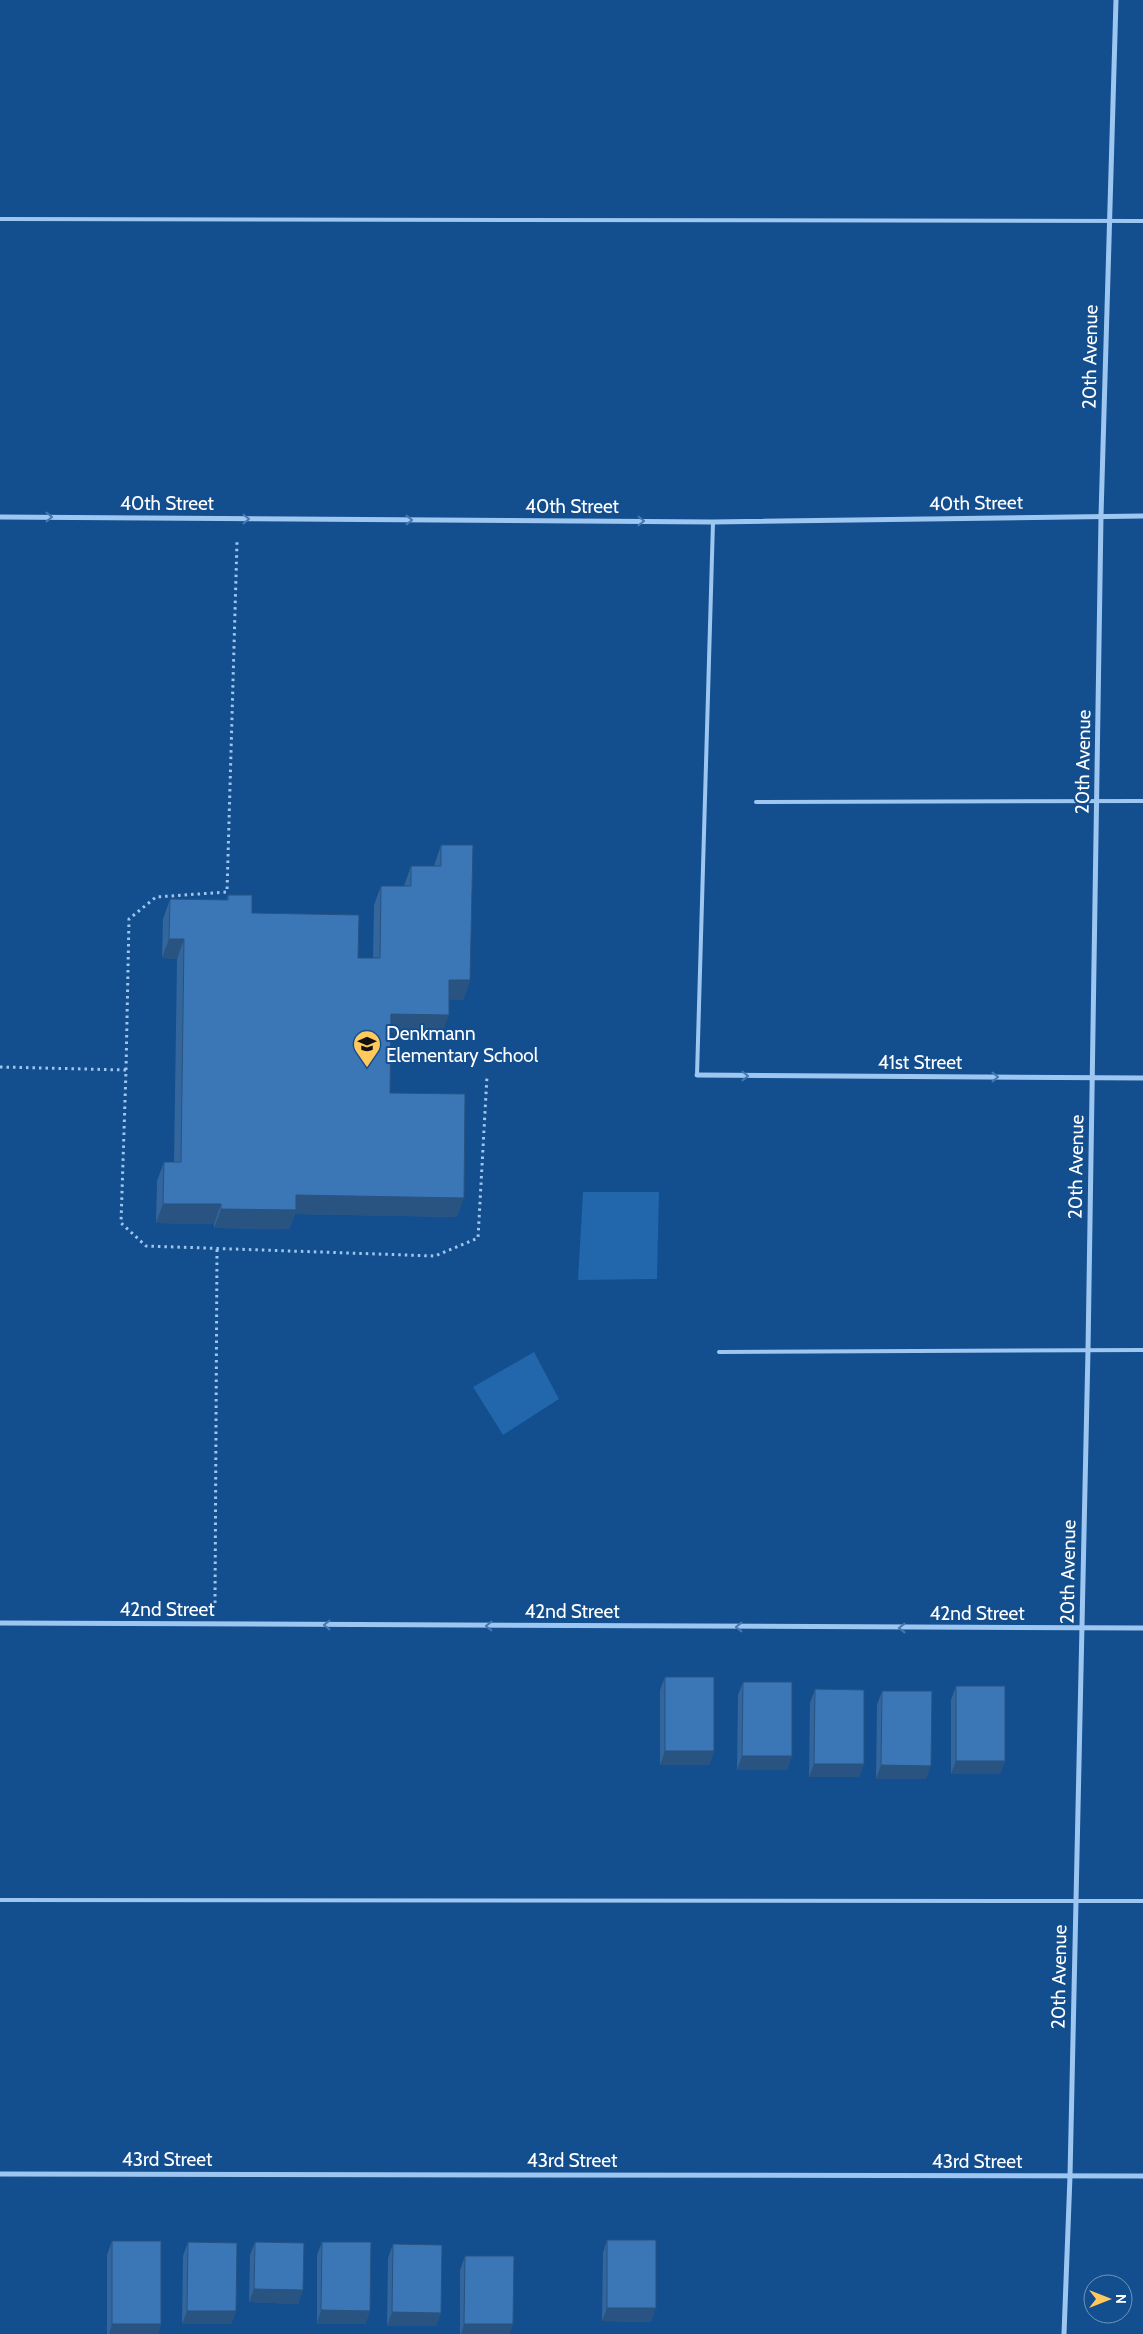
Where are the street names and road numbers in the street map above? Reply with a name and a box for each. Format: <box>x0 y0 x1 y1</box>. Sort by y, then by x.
street label: 20th Avenue <box>1078 304 1102 409</box>
street label: 40th Street <box>929 491 1024 515</box>
street label: 40th Street <box>120 492 215 515</box>
street label: 40th Street <box>525 495 620 518</box>
street label: 20th Avenue <box>1071 709 1095 814</box>
street label: 41st Street <box>878 1051 963 1074</box>
street label: 20th Avenue <box>1064 1114 1088 1219</box>
street label: 20th Avenue <box>1056 1519 1080 1624</box>
street label: 42nd Street <box>119 1598 215 1621</box>
street label: 42nd Street <box>524 1600 620 1623</box>
street label: 42nd Street <box>929 1602 1025 1625</box>
street label: 20th Avenue <box>1047 1924 1071 2029</box>
street label: 43rd Street <box>122 2148 213 2171</box>
street label: 43rd Street <box>527 2149 618 2172</box>
street label: 43rd Street <box>932 2150 1023 2173</box>

